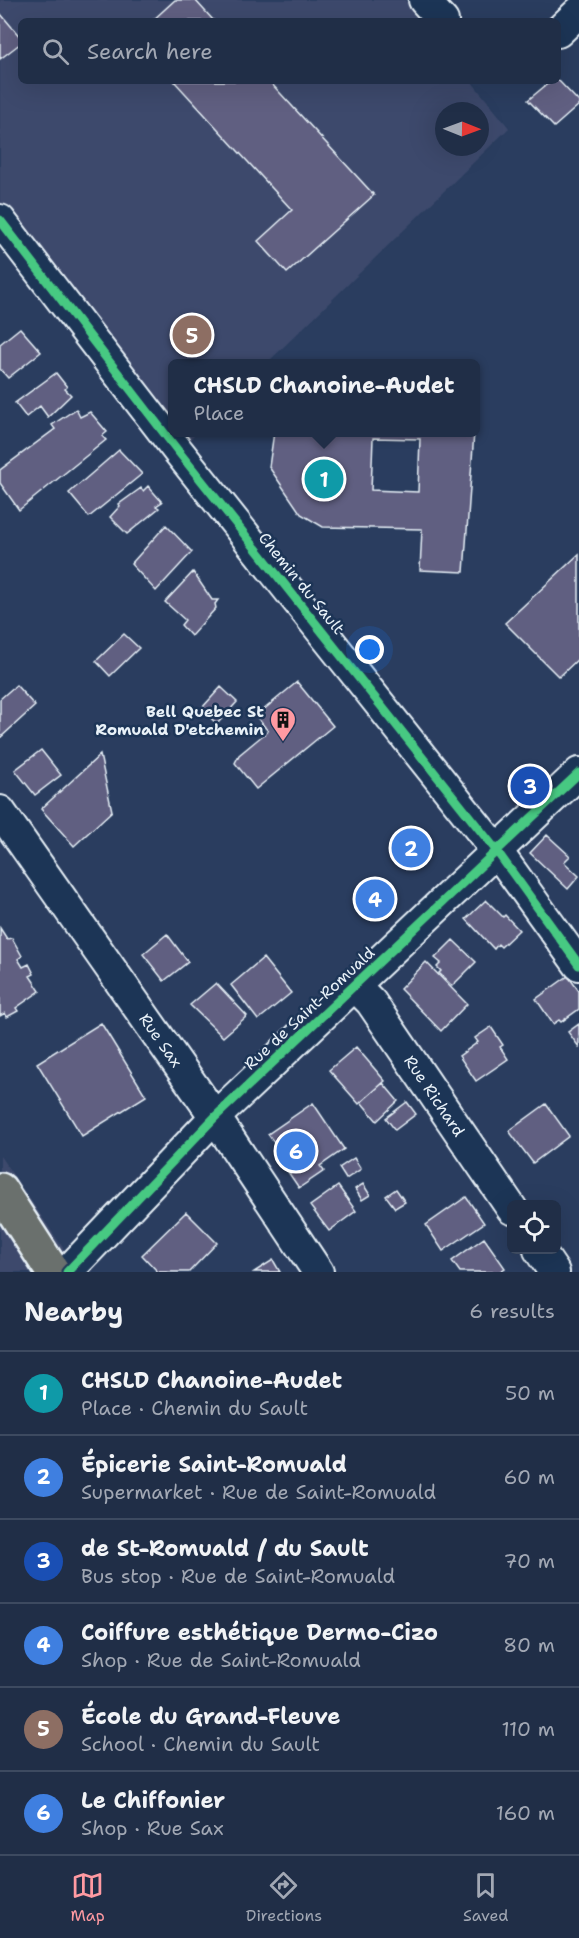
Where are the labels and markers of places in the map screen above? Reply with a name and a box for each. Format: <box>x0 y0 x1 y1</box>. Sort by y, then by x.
pin: 5 <box>172 312 212 358</box>
pin: 1 <box>304 456 344 502</box>
place label: Bell Quebec St Romuald D'etchemin <box>95 701 264 740</box>
building icon: Bell Quebec St Romuald D'etchemin <box>268 705 298 743</box>
pin: 3 <box>510 764 550 808</box>
pin: 2 <box>392 826 430 870</box>
pin: 4 <box>356 876 394 922</box>
pin: 6 <box>276 1128 316 1174</box>

